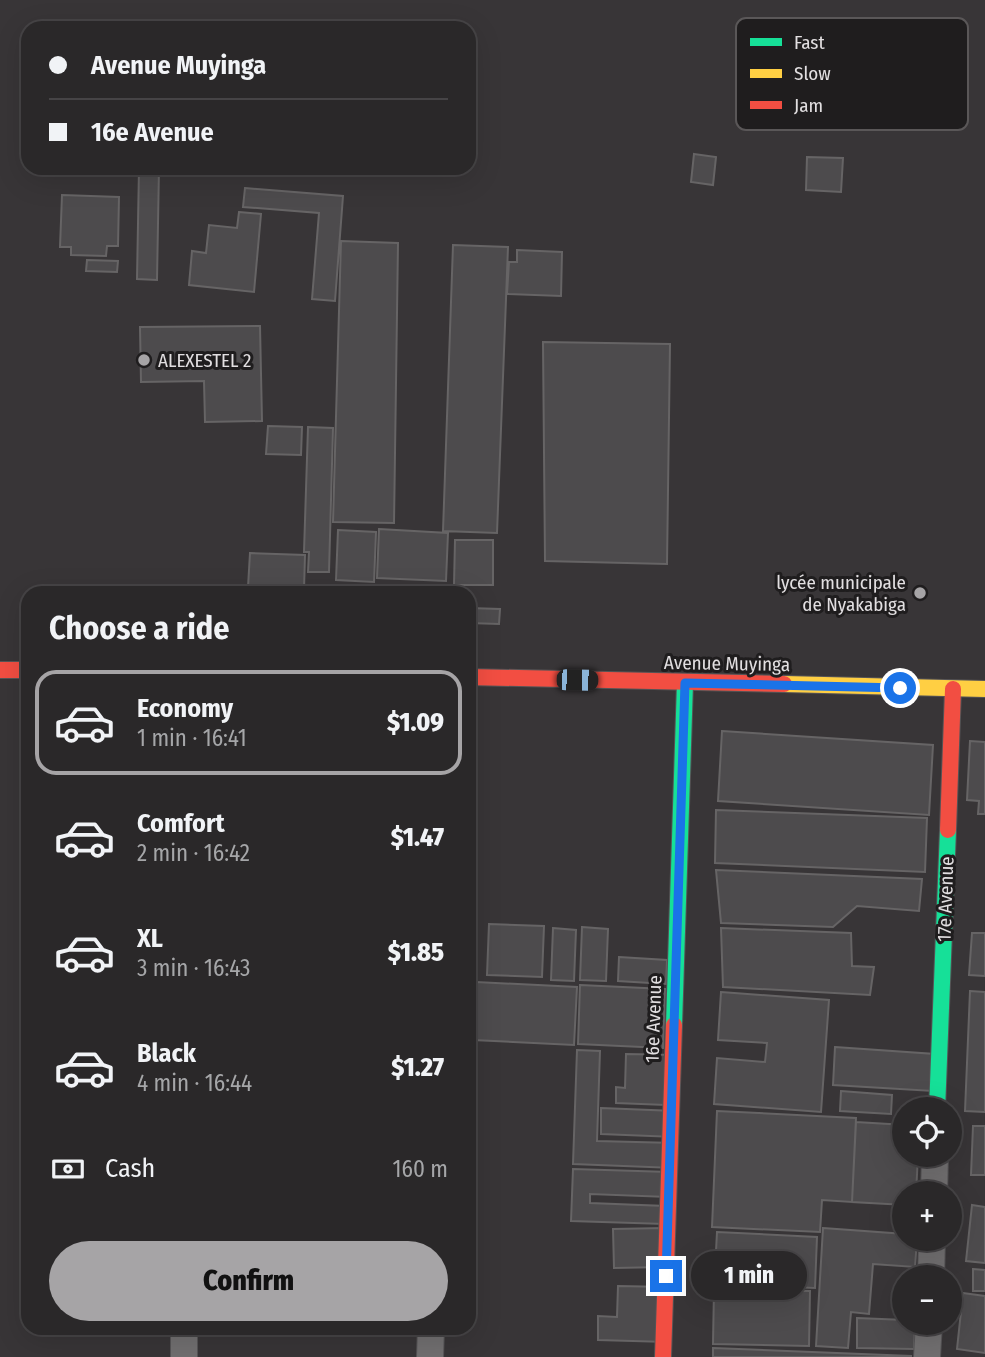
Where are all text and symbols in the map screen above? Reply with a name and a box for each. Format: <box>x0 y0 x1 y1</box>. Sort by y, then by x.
legend <box>736 18 968 130</box>
text: Fast <box>794 31 825 54</box>
text: Avenue Muyinga <box>91 50 266 81</box>
text: Slow <box>794 62 831 85</box>
text: Jam <box>794 94 823 117</box>
text: 16e Avenue <box>91 117 214 148</box>
place label: ALEXESTEL 2 <box>158 349 251 372</box>
marker: ALEXESTEL 2 <box>136 352 152 368</box>
place label: lycée municipale de Nyakabiga <box>776 571 906 616</box>
marker: lycée municipale de Nyakabiga <box>912 585 928 601</box>
text: Choose a ride <box>49 609 230 647</box>
street label: Avenue Muyinga <box>664 651 790 676</box>
car <box>556 669 599 691</box>
route start <box>884 672 916 704</box>
icon: car <box>53 691 116 754</box>
text: Economy <box>137 693 233 724</box>
text: $1.09 <box>387 707 444 738</box>
text: 1 min · 16:41 <box>137 724 247 752</box>
icon: car <box>53 806 116 869</box>
text: Comfort <box>137 808 225 839</box>
text: $1.47 <box>391 822 444 853</box>
text: 2 min · 16:42 <box>137 839 250 867</box>
street label: 17e Avenue <box>933 856 958 942</box>
icon: car <box>53 921 116 984</box>
text: XL <box>137 923 163 954</box>
text: $1.85 <box>388 937 444 968</box>
text: 3 min · 16:43 <box>137 954 250 982</box>
street label: 16e Avenue <box>640 975 667 1063</box>
icon: car <box>53 1036 116 1099</box>
text: Black <box>137 1038 196 1069</box>
text: $1.27 <box>391 1052 444 1083</box>
text: 4 min · 16:44 <box>137 1069 252 1097</box>
map controls <box>892 1097 962 1335</box>
button: locate <box>892 1097 962 1167</box>
icon: cash <box>49 1150 87 1188</box>
text: Cash <box>105 1153 155 1184</box>
text: 160 m <box>393 1155 448 1183</box>
button: + <box>892 1181 962 1251</box>
button: Confirm <box>49 1241 448 1321</box>
callout: 1 min <box>690 1252 806 1300</box>
route end <box>650 1260 682 1292</box>
text: 1 min <box>724 1261 774 1289</box>
button: − <box>892 1265 962 1335</box>

